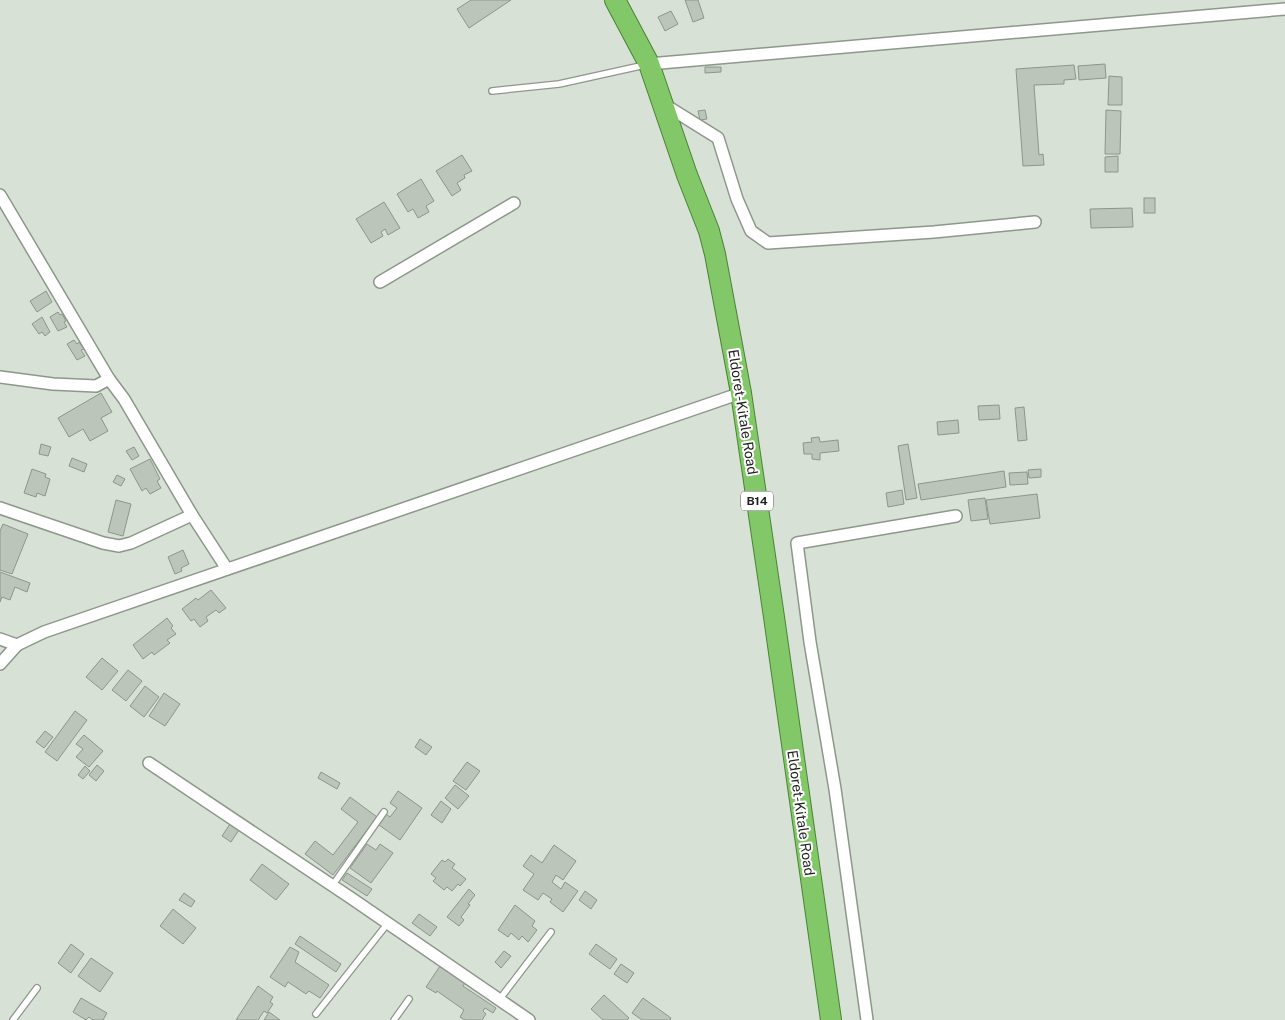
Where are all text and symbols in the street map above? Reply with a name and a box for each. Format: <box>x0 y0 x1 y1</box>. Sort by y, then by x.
street label: Eldoret-Kitale Road <box>725 348 761 476</box>
road number: B14 <box>741 492 773 511</box>
street label: Eldoret-Kitale Road <box>784 749 818 877</box>

